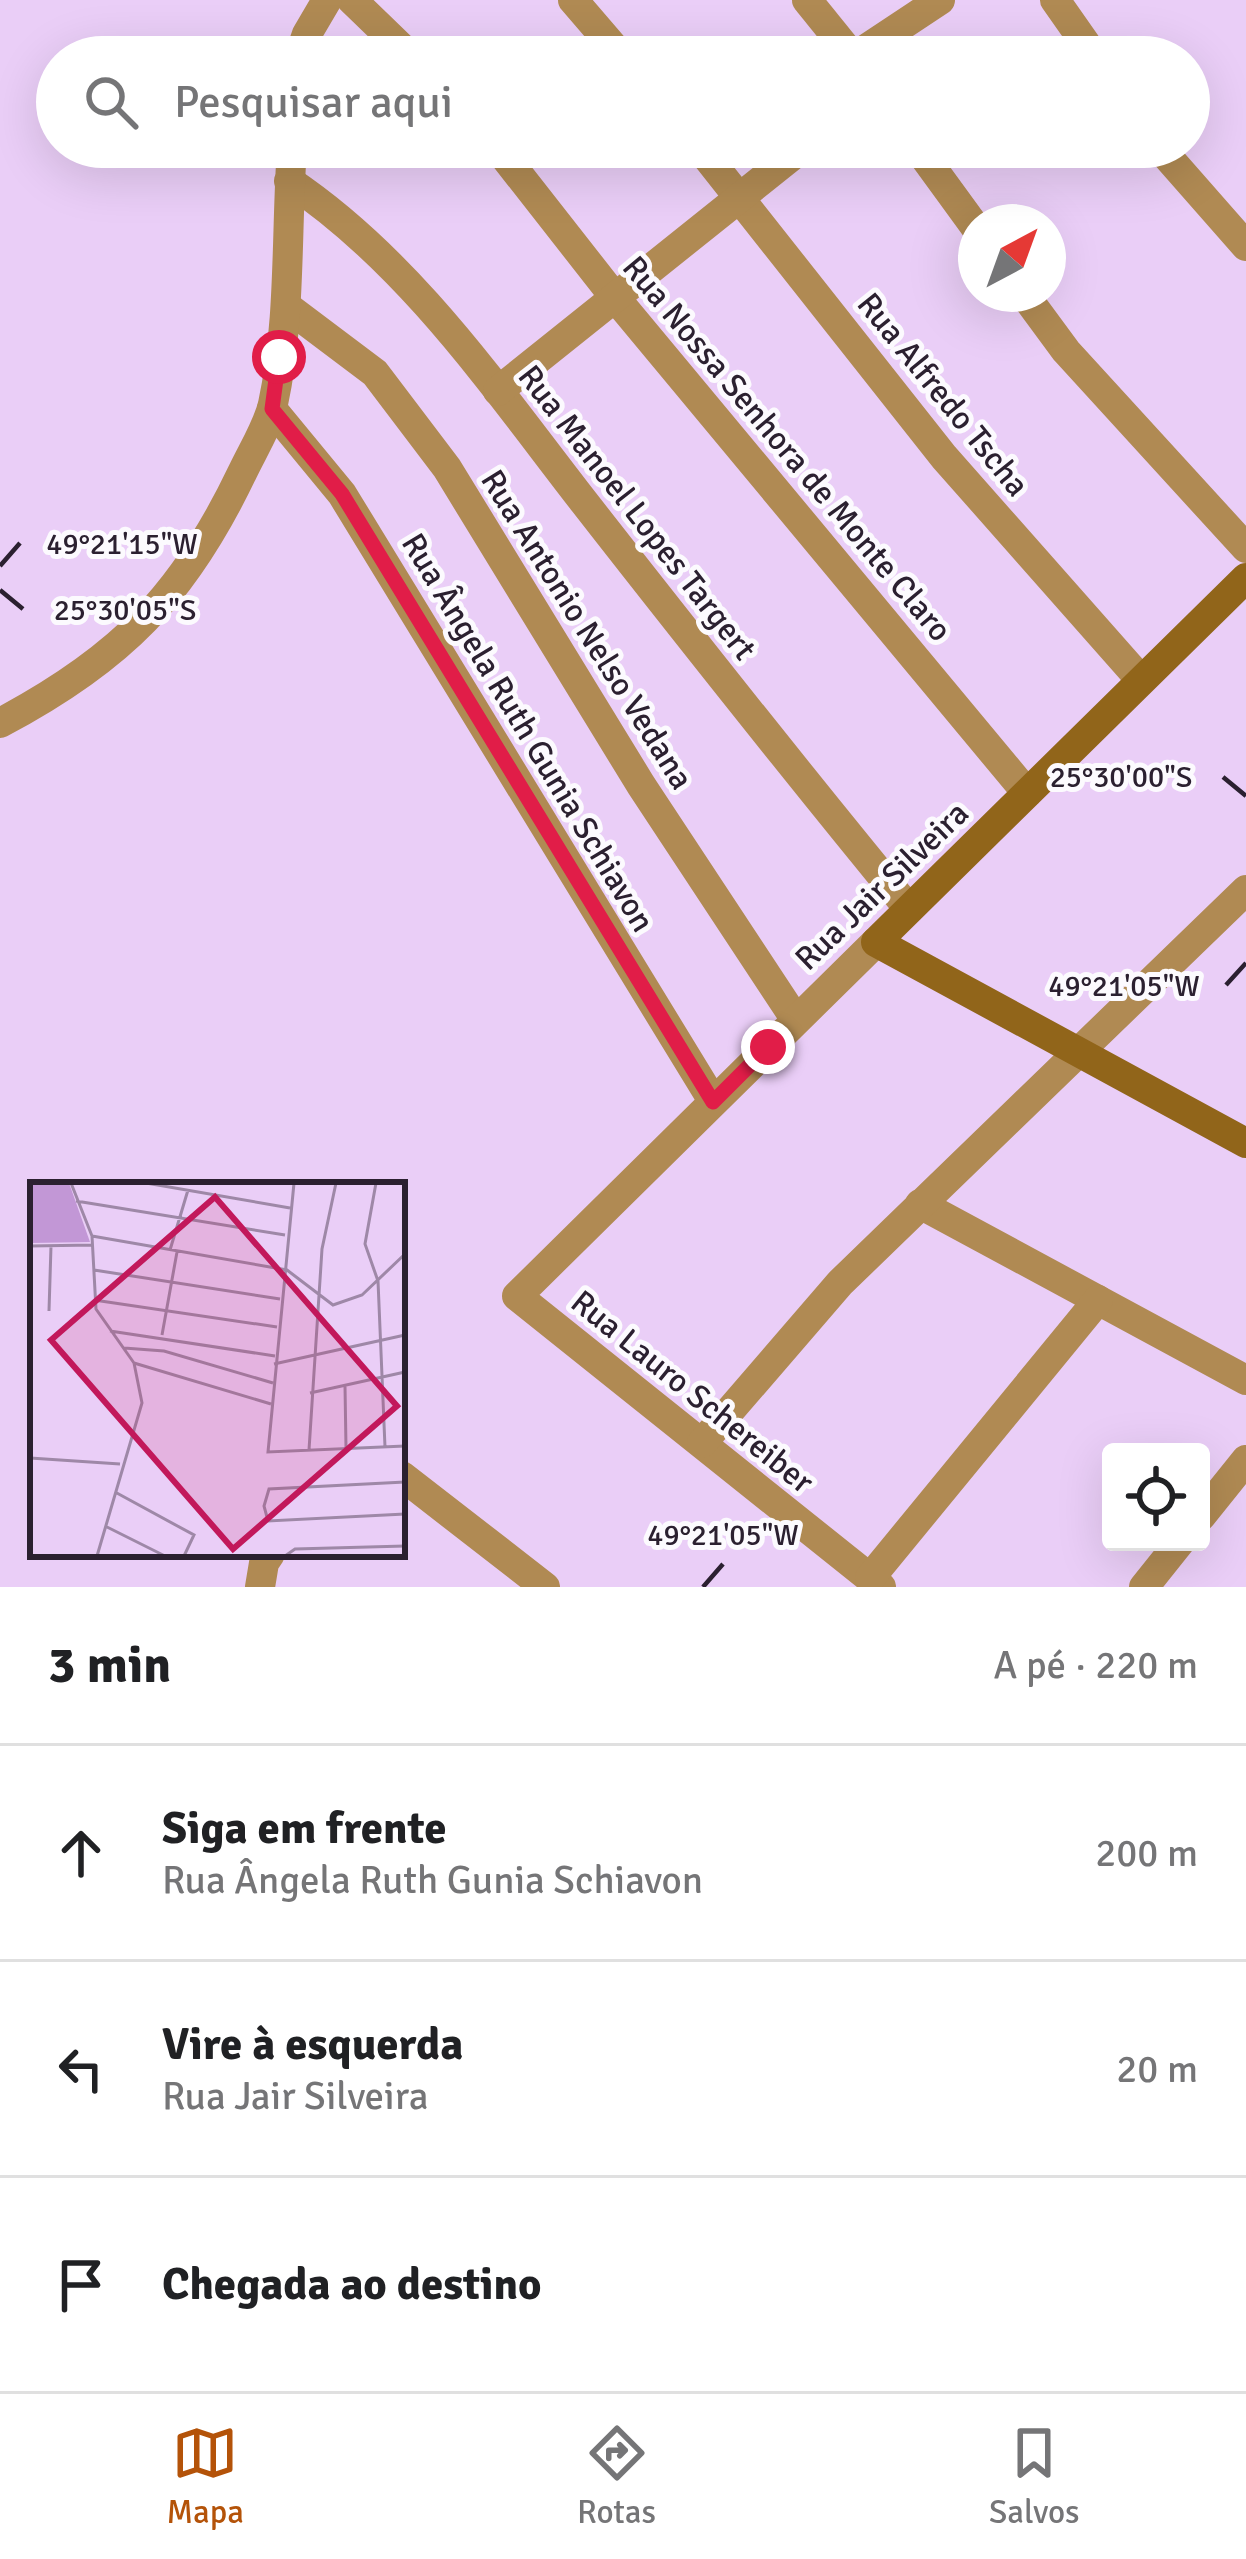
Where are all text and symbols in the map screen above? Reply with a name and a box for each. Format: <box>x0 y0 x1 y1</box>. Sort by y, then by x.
search box <box>36 36 1210 168</box>
icon: search <box>78 69 144 135</box>
text: Pesquisar aqui <box>174 75 453 130</box>
north arrow <box>958 204 1066 312</box>
street label: Rua Nossa Senhora de Monte Claro <box>613 248 960 650</box>
street label: Rua Alfredo Tscha <box>848 285 1038 505</box>
route start <box>252 330 306 384</box>
street label: Rua Manoel Lopes Targert <box>509 357 765 669</box>
street label: Rua Antonio Nelso Vedana <box>471 462 702 797</box>
text: 49°21'15"W <box>46 526 198 563</box>
street label: Rua Ângela Ruth Gunia Schiavon <box>392 526 663 940</box>
text: 25°30'05"S <box>54 592 196 629</box>
text: 25°30'00"S <box>1050 759 1192 796</box>
street label: Rua Jair Silveira <box>787 793 977 979</box>
text: 49°21'05"W <box>1048 968 1200 1005</box>
route end <box>741 1020 795 1074</box>
inset map <box>30 1182 405 1557</box>
street label: Rua Lauro Schereiber <box>563 1282 822 1503</box>
map controls <box>1102 1443 1210 1551</box>
button: locate <box>1102 1443 1210 1551</box>
text: 49°21'05"W <box>647 1517 799 1554</box>
text: 3 min <box>48 1634 171 1697</box>
text: A pé · 220 m <box>994 1641 1198 1689</box>
text: Siga em frente <box>162 1801 447 1856</box>
icon: ahead <box>48 1820 114 1886</box>
text: 200 m <box>1095 1829 1198 1877</box>
text: Rua Ângela Ruth Gunia Schiavon <box>162 1856 703 1904</box>
text: Vire à esquerda <box>162 2017 463 2072</box>
icon: left <box>48 2036 114 2102</box>
text: 20 m <box>1116 2045 1198 2093</box>
text: Rua Jair Silveira <box>162 2072 429 2120</box>
icon: arrive <box>48 2252 114 2318</box>
text: Chegada ao destino <box>162 2257 542 2312</box>
tab: Mapa <box>166 2420 244 2533</box>
tab: Rotas <box>577 2420 656 2533</box>
tab: Salvos <box>989 2420 1080 2533</box>

